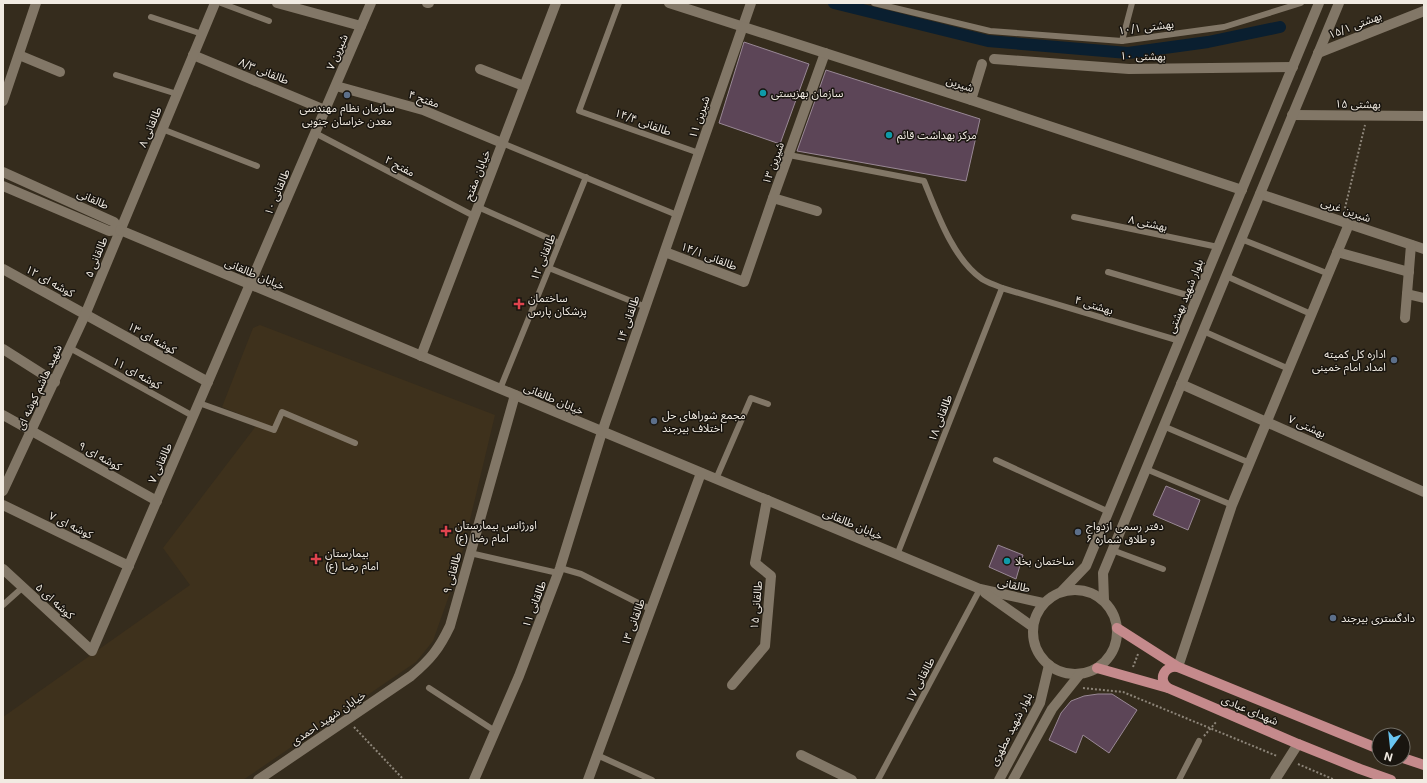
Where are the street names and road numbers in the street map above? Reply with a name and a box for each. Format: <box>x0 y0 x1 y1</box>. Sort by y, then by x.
street label: بهشتی ۱۵/۱ <box>1326 8 1384 42</box>
street label: بهشتی ۱۰/۱ <box>1117 17 1175 37</box>
street label: شیرین ۷ <box>323 32 351 72</box>
street label: بهشتی ۱۰ <box>1120 49 1166 63</box>
street label: طالقانی ۸/۳ <box>237 55 291 87</box>
street label: شیرین <box>944 73 976 95</box>
street label: مفتح ۴ <box>406 87 442 112</box>
street label: شیرین ۱۱ <box>685 94 713 140</box>
street label: بهشتی ۱۵ <box>1335 97 1381 111</box>
street label: طالقانی ۸ <box>135 105 165 149</box>
street label: طالقانی ۱۴/۴ <box>613 105 673 139</box>
street label: شیرین ۱۳ <box>759 140 787 186</box>
street label: خیابان مفتح <box>461 147 494 203</box>
street label: مفتح ۲ <box>382 152 418 181</box>
street label: طالقانی ۱۰ <box>261 167 293 217</box>
street label: طالقانی <box>75 186 111 212</box>
street label: شیرین غربی <box>1319 195 1373 225</box>
street label: بهشتی ۸ <box>1127 212 1169 234</box>
street label: طالقانی ۱۲ <box>527 232 559 282</box>
street label: طالقانی ۵ <box>82 235 110 279</box>
street label: طالقانی ۱۴/۱ <box>679 239 739 273</box>
street label: خیابان طالقانی <box>223 255 288 293</box>
street label: بلوار شهید بهشتی <box>1164 257 1206 335</box>
street label: کوشه ای ۱۲ <box>23 262 77 300</box>
street label: بهشتی ۴ <box>1073 293 1115 318</box>
street label: طالقانی ۱۴ <box>613 294 643 344</box>
street label: کوشه ای ۱۳ <box>125 319 179 357</box>
street label: شهید هاشم کوشه ای <box>13 342 67 433</box>
street label: کوشه ای ۱۱ <box>110 354 164 392</box>
street label: خیابان طالقانی <box>522 380 587 418</box>
street label: طالقانی ۱۸ <box>925 393 955 443</box>
street label: بهشتی ۷ <box>1286 412 1328 440</box>
street label: کوشه ای ۹ <box>76 438 124 474</box>
street label: طالقانی ۷ <box>145 441 175 485</box>
street label: خیابان طالقانی <box>821 505 886 543</box>
street label: کوشه ای ۷ <box>47 508 96 542</box>
street label: طالقانی ۹ <box>440 551 464 595</box>
street label: طالقانی <box>996 575 1032 595</box>
street label: طالقانی ۱۱ <box>519 579 549 629</box>
street label: کوشه ای ۵ <box>33 580 78 622</box>
street label: طالقانی ۱۵ <box>747 580 765 630</box>
street label: طالقانی ۱۳ <box>618 597 648 647</box>
street label: طالقانی ۱۷ <box>902 655 938 705</box>
street label: خیابان شهید احمدی <box>288 687 369 748</box>
street label: بلوار شهید مطهری <box>987 690 1036 768</box>
street label: شهدای عبادی <box>1220 692 1281 728</box>

